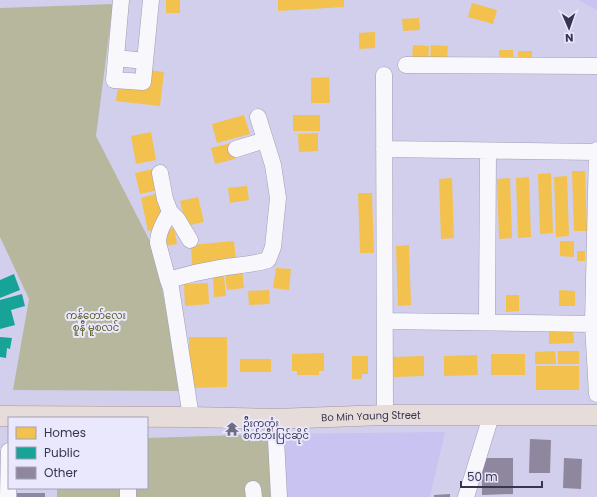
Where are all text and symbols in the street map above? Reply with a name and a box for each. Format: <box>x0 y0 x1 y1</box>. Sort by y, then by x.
north arrow <box>549 8 589 48</box>
text: N <box>565 30 574 46</box>
park label: ကန်တော်လေး စူနီ မူစလင် <box>66 308 126 336</box>
street label: Bo Min Yaung Street <box>321 408 421 425</box>
place label: ဦးကတုံး စက်ဘီးပြင်ဆိုင် <box>243 416 309 444</box>
legend <box>8 417 148 489</box>
temple icon: ဦးကတုံး စက်ဘီးပြင်ဆိုင် <box>224 421 240 437</box>
text: Homes <box>44 424 86 441</box>
text: Public <box>44 444 80 461</box>
scale bar <box>461 463 542 489</box>
text: Other <box>44 464 78 481</box>
text: 50 m <box>467 468 498 485</box>

